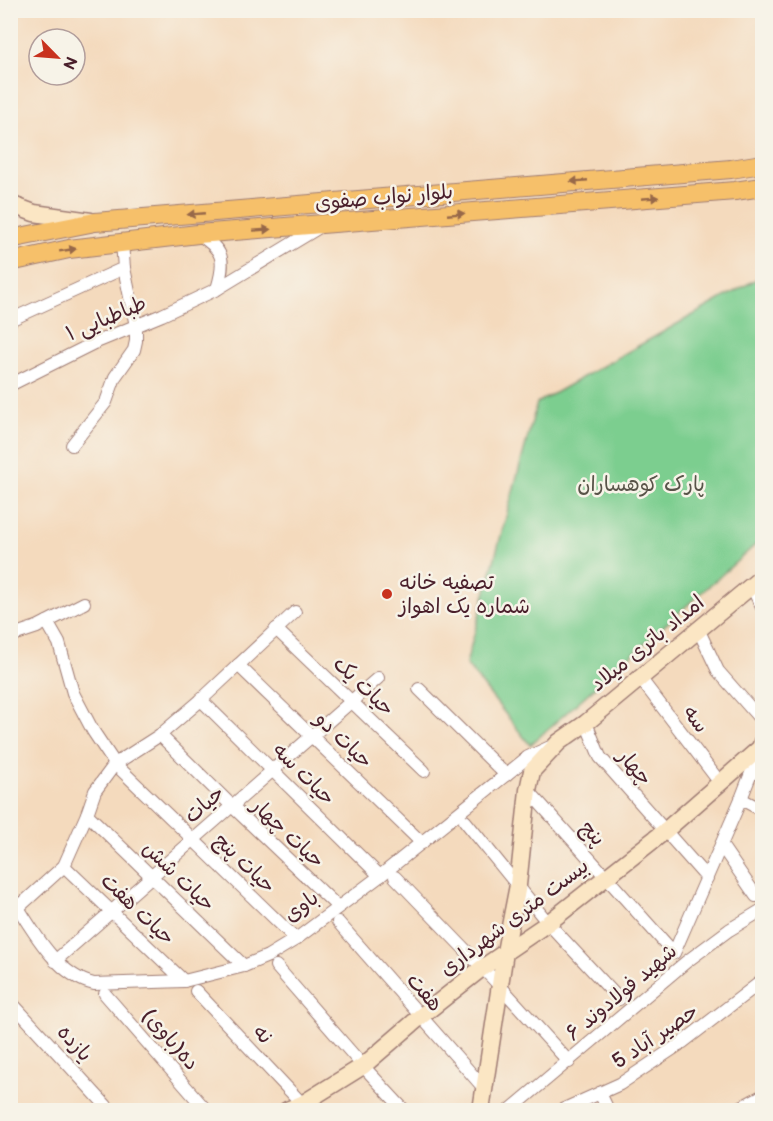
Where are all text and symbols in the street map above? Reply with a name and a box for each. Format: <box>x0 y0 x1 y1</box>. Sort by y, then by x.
north arrow <box>27 27 87 87</box>
text: N <box>58 53 80 72</box>
one-way arrow <box>569 177 588 186</box>
street label: بلوار نواب صفوی <box>314 179 454 216</box>
one-way arrow <box>641 193 660 203</box>
one-way arrow <box>187 209 206 219</box>
one-way arrow <box>446 209 465 219</box>
one-way arrow <box>252 225 271 234</box>
one-way arrow <box>58 245 77 254</box>
street label: طباطبایی ۱ <box>62 290 151 348</box>
park label: پارک کوهساران <box>577 472 705 497</box>
place label: تصفیه خانه شماره یک اهواز <box>397 570 530 619</box>
marker: تصفیه خانه شماره یک اهواز <box>380 587 394 601</box>
street label: امداد باتری میلاد <box>585 590 709 697</box>
street label: حیات یک <box>328 651 399 721</box>
street label: سه <box>677 701 714 738</box>
street label: حیات دو <box>308 706 378 774</box>
street label: حیات سه <box>267 738 340 811</box>
street label: چهار <box>611 742 657 791</box>
street label: حیات <box>179 780 229 829</box>
street label: حیات چهار <box>245 792 329 873</box>
street label: پنج <box>574 816 610 852</box>
street label: حیات پنج <box>208 828 281 899</box>
street label: حیات شش <box>137 836 220 917</box>
street label: بیست متری شهرداری <box>435 853 594 982</box>
street label: حیات هفت <box>96 868 180 951</box>
street label: باوی <box>279 885 324 928</box>
street label: شهید فولادوند ۶ <box>561 939 683 1047</box>
street label: هفت <box>401 968 448 1017</box>
street label: حصیر آباد 5 <box>607 999 703 1074</box>
street label: ده(باوی) <box>137 1003 204 1075</box>
street label: نه <box>247 1019 278 1049</box>
street label: یازده <box>52 1020 97 1067</box>

